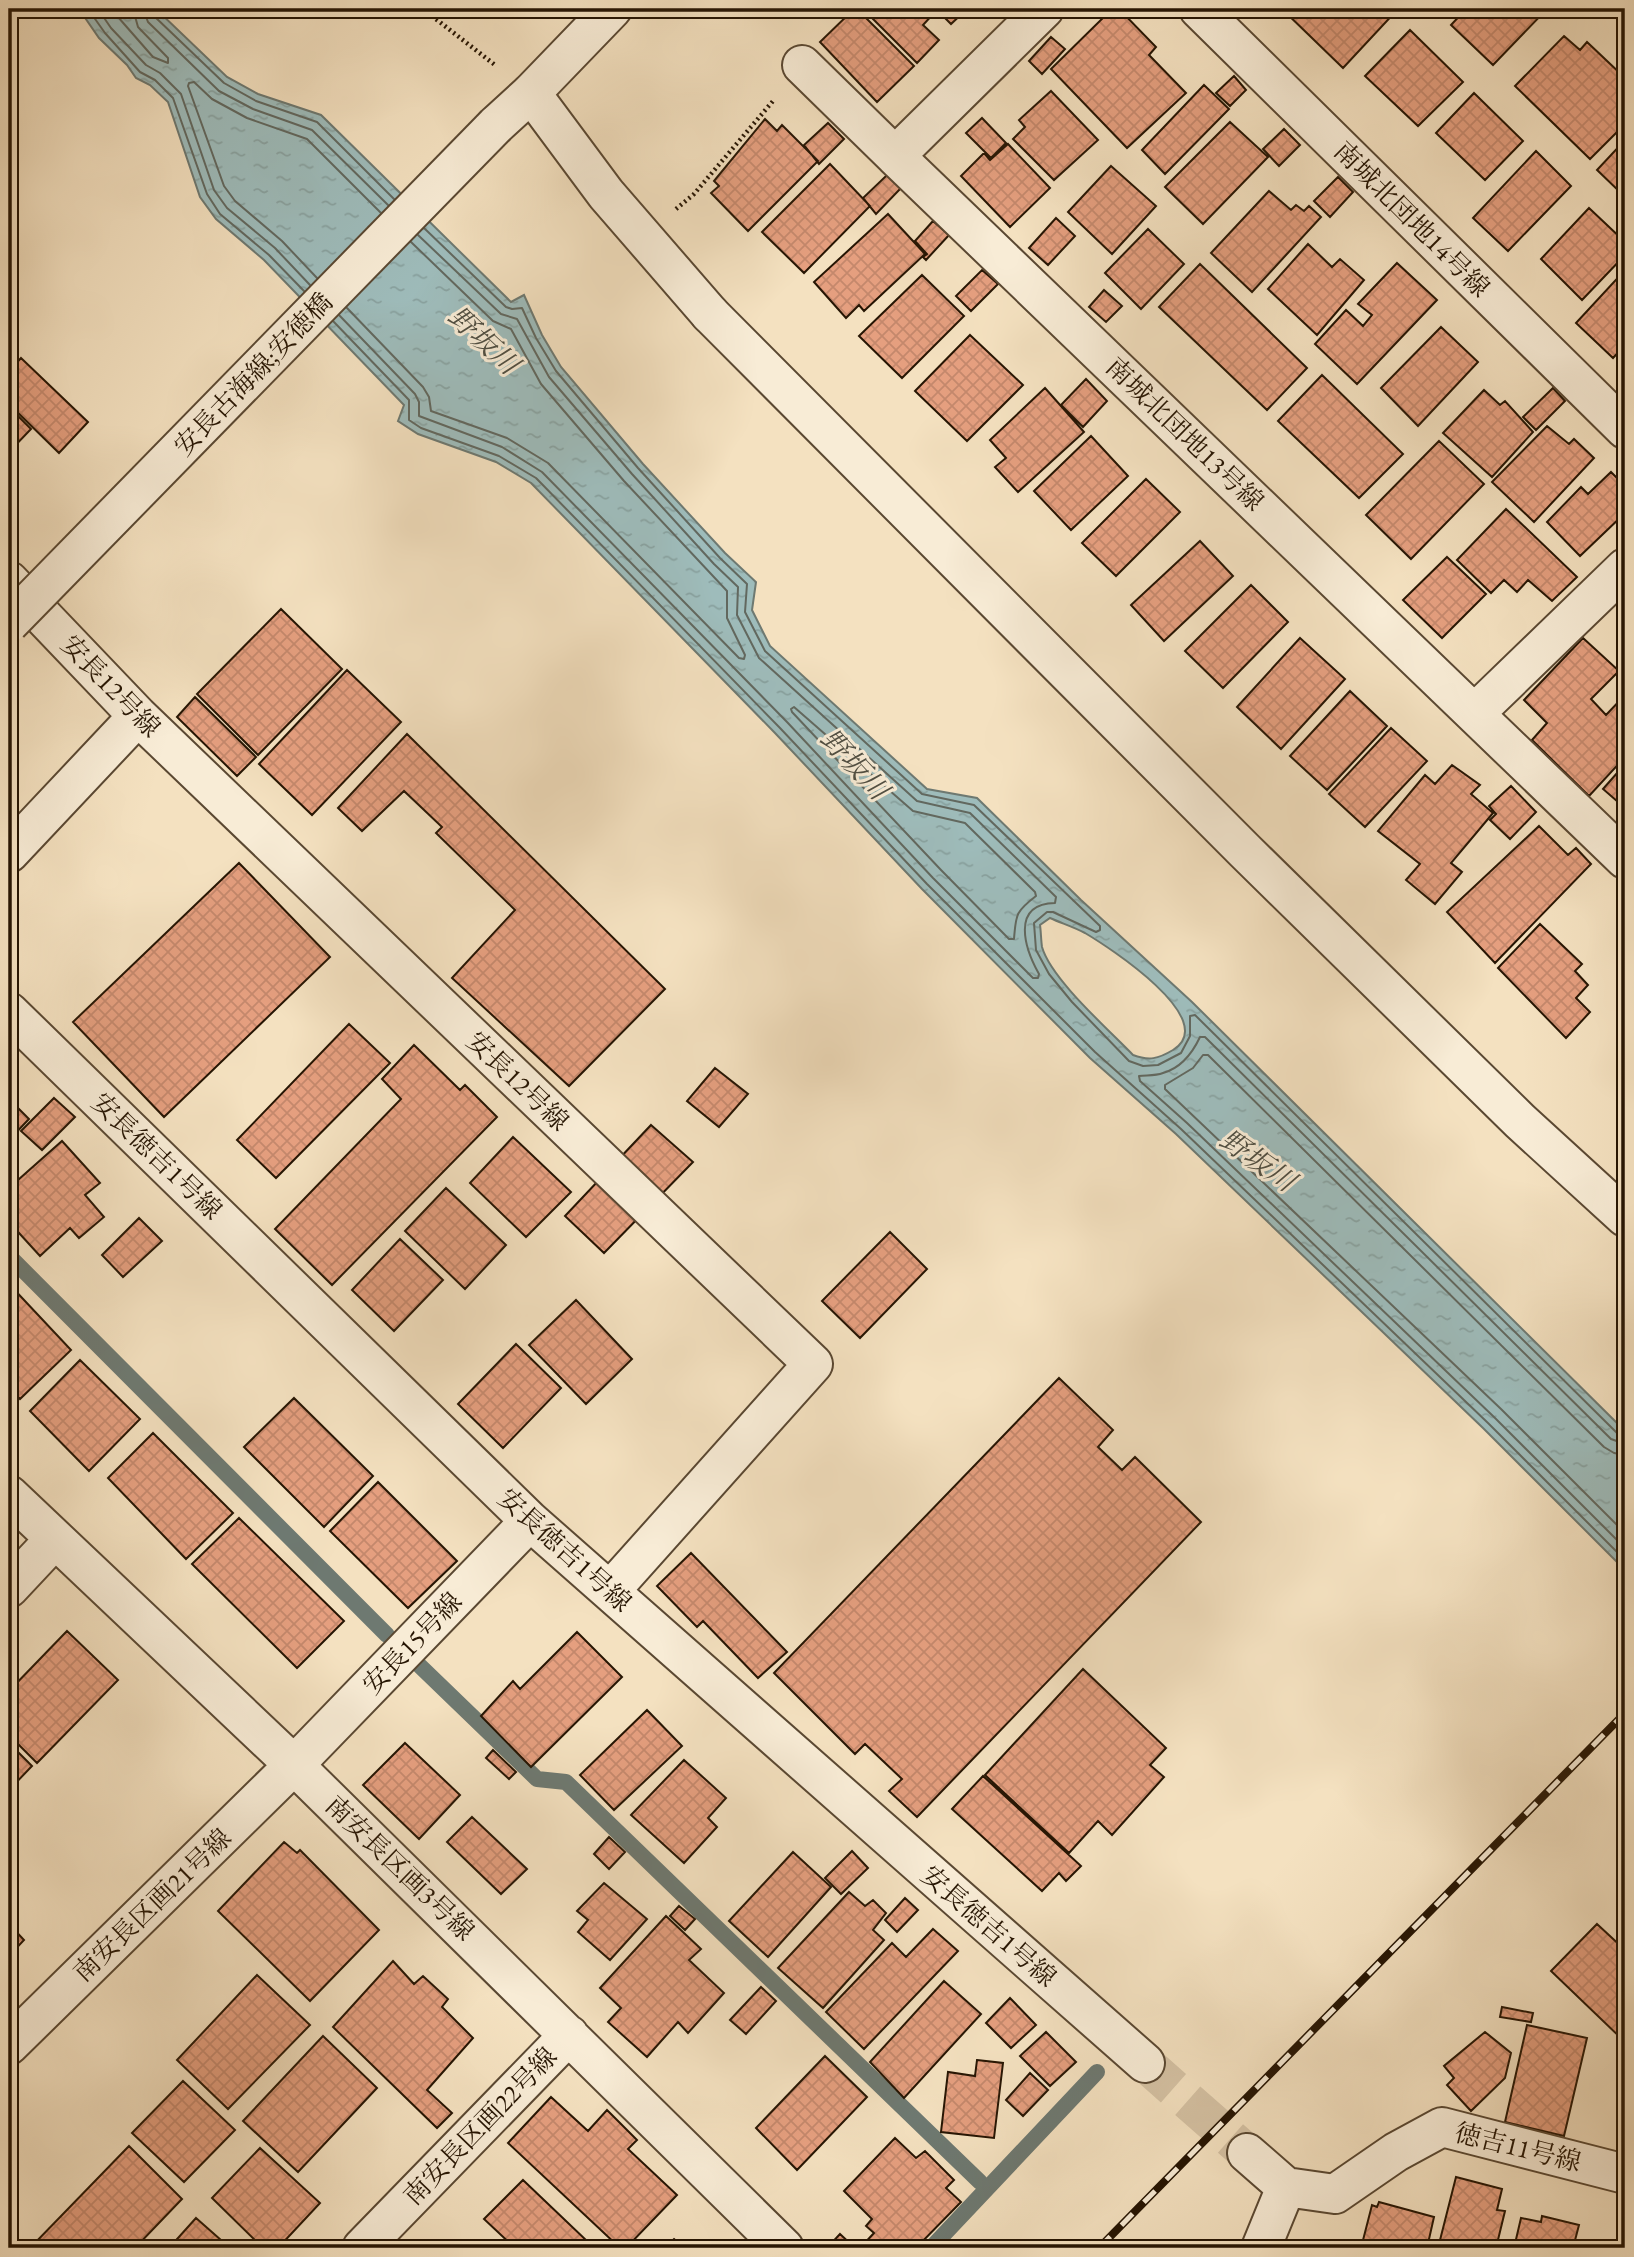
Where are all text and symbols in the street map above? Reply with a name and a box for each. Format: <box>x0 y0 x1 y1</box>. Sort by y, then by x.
street label: 南城北団地14号線 <box>1327 134 1497 304</box>
street label: 安長古海線;安徳橋 <box>166 285 340 463</box>
water label: 野坂川 <box>441 298 529 384</box>
street label: 南城北団地13号線 <box>1099 350 1271 518</box>
street label: 安長12号線 <box>54 628 168 744</box>
water label: 野坂川 <box>813 721 899 809</box>
street label: 安長12号線 <box>460 1024 576 1138</box>
street label: 安長徳吉1号線 <box>85 1085 229 1227</box>
water label: 野坂川 <box>1213 1121 1305 1201</box>
street label: 安長徳吉1号線 <box>491 1481 639 1619</box>
street label: 安長15号線 <box>355 1585 469 1701</box>
street label: 南安長区画3号線 <box>318 1788 482 1948</box>
street label: 南安長区画21号線 <box>66 1821 238 1989</box>
street label: 安長徳吉1号線 <box>914 1858 1064 1994</box>
street label: 南安長区画22号線 <box>396 2040 564 2212</box>
street label: 徳吉11号線 <box>1451 2115 1585 2179</box>

